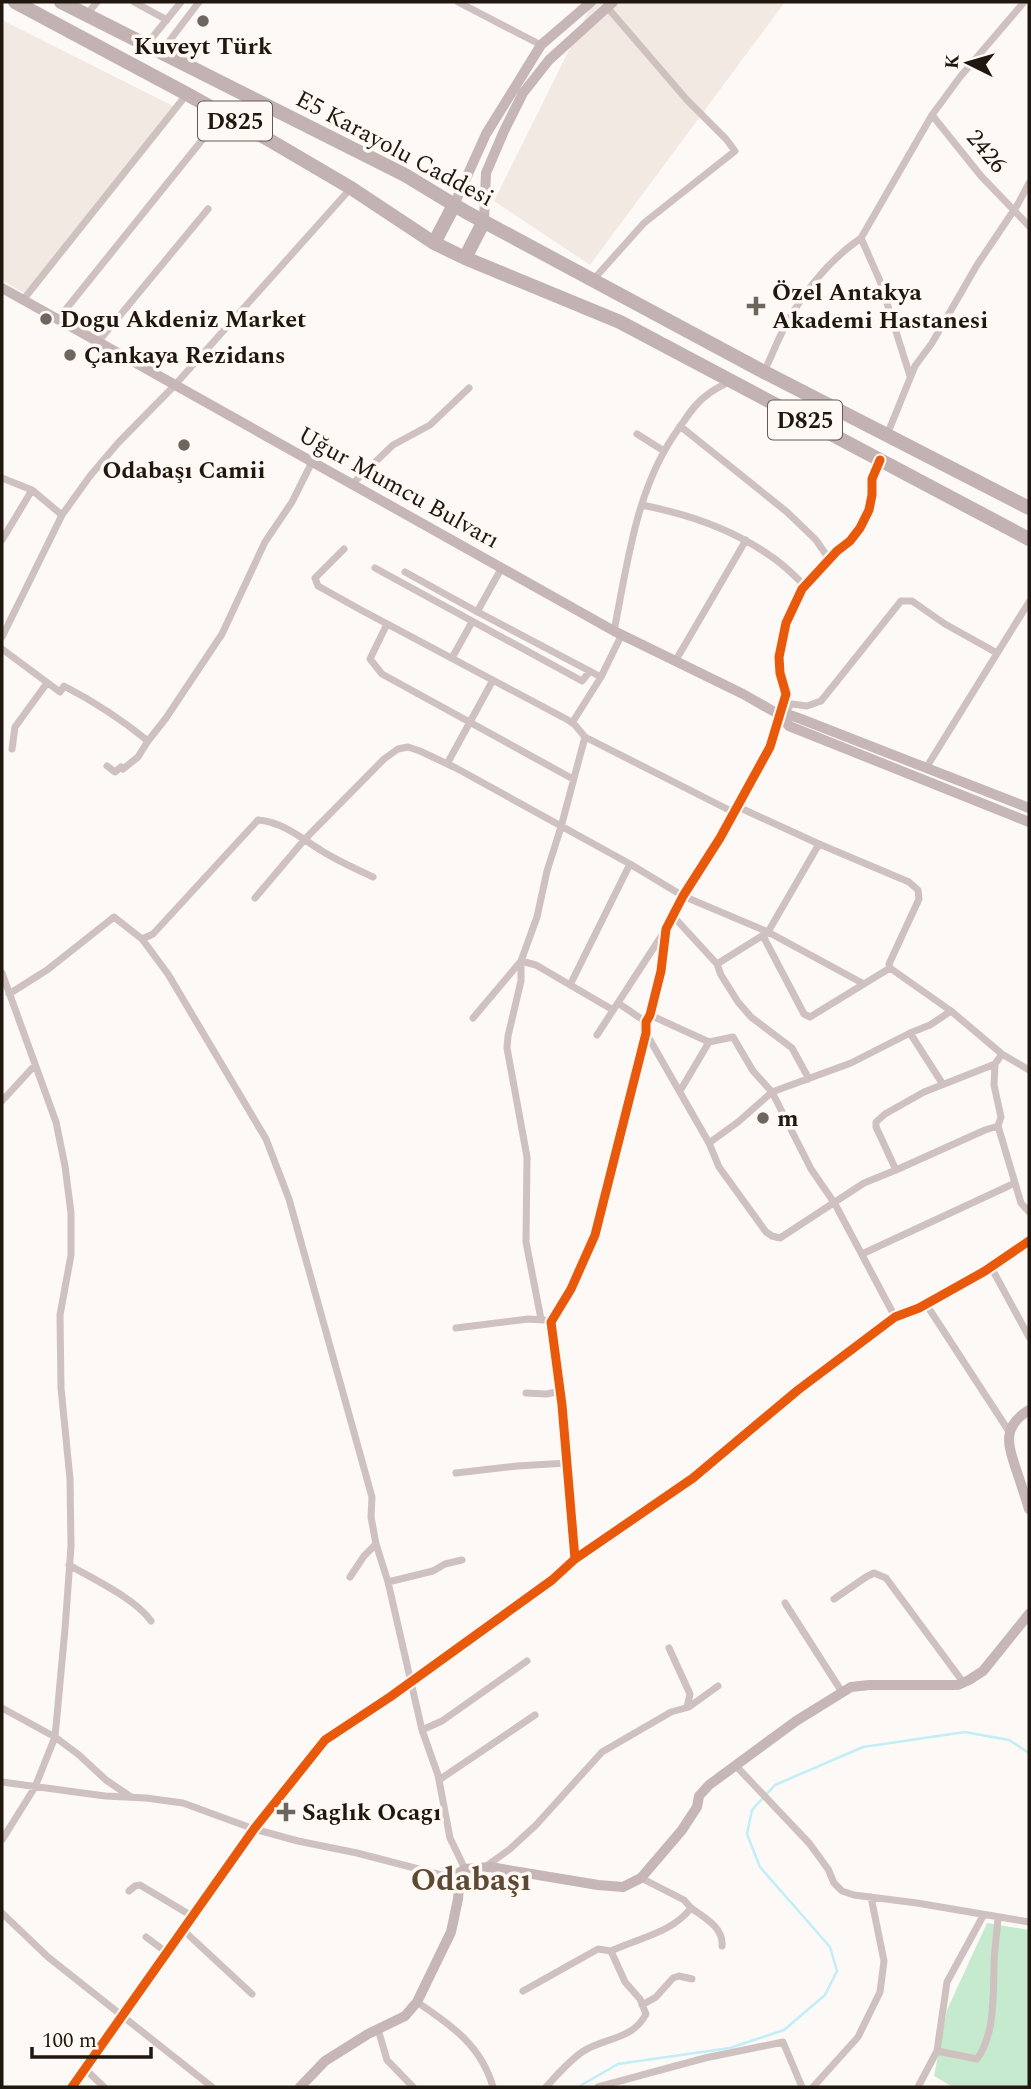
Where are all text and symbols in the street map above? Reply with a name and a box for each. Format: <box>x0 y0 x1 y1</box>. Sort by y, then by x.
marker: Kuveyt Türk <box>195 13 211 29</box>
north arrow <box>933 28 1003 98</box>
place label: Kuveyt Türk <box>134 29 273 65</box>
text: K <box>937 53 968 70</box>
street label: E5 Karayolu Caddesi <box>289 81 500 216</box>
road number: D825 <box>198 102 272 140</box>
street label: 2426 <box>957 122 1015 182</box>
place label: Özel Antakya Akademi Hastanesi <box>772 275 988 339</box>
marker: Özel Antakya Akademi Hastanesi <box>746 296 766 316</box>
place label: Dogu Akdeniz Market <box>60 302 306 338</box>
marker: Dogu Akdeniz Market <box>38 311 54 327</box>
place label: Çankaya Rezidans <box>84 338 286 374</box>
marker: Çankaya Rezidans <box>62 347 78 363</box>
road number: D825 <box>768 400 842 440</box>
street label: Uğur Mumcu Bulvarı <box>291 417 506 558</box>
marker: Odabaşı Camii <box>176 437 192 453</box>
place label: Odabaşı Camii <box>102 453 266 489</box>
place label: m <box>777 1101 799 1137</box>
marker: m <box>755 1110 771 1126</box>
place label: Saglık Ocagı <box>302 1795 441 1831</box>
marker: Saglık Ocagı <box>276 1802 296 1822</box>
district label: Odabaşı <box>411 1856 531 1905</box>
scale bar <box>32 2016 150 2060</box>
text: 100 m <box>42 2025 97 2057</box>

